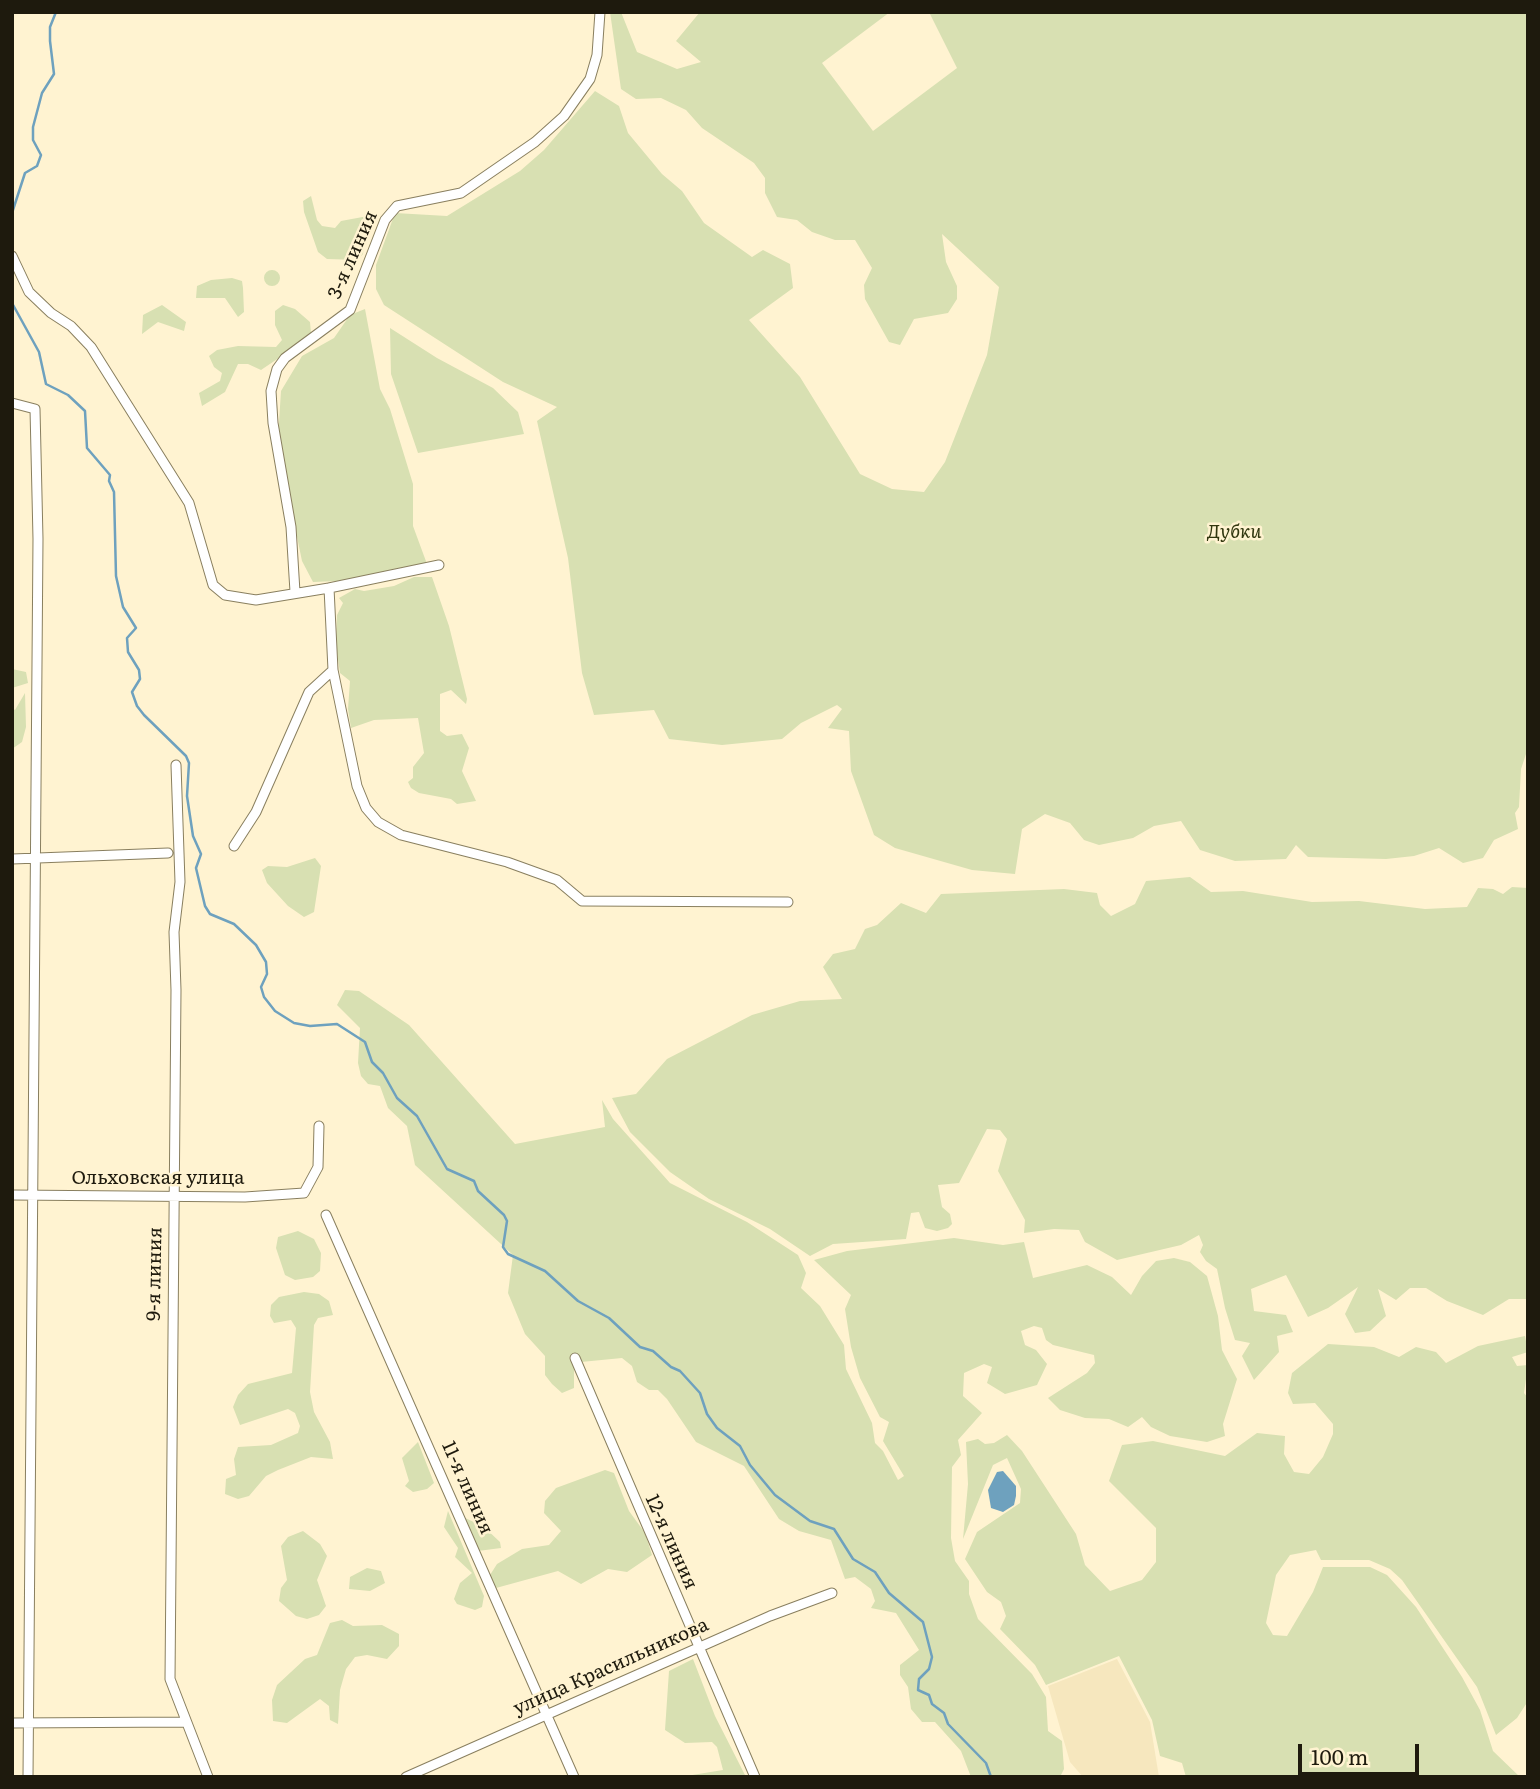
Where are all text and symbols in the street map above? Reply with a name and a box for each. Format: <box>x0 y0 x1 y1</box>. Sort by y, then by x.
street label: 3-я линия <box>323 207 383 303</box>
park label: Дубки <box>1207 521 1261 543</box>
street label: Ольховская улица <box>71 1167 245 1189</box>
street label: 9-я линия <box>143 1227 167 1321</box>
street label: 11-я линия <box>436 1438 498 1538</box>
street label: 12-я линия <box>640 1491 702 1593</box>
street label: улица Красильникова <box>510 1614 712 1720</box>
scale bar <box>1302 1730 1423 1774</box>
text: 100 m <box>1311 1740 1368 1771</box>

